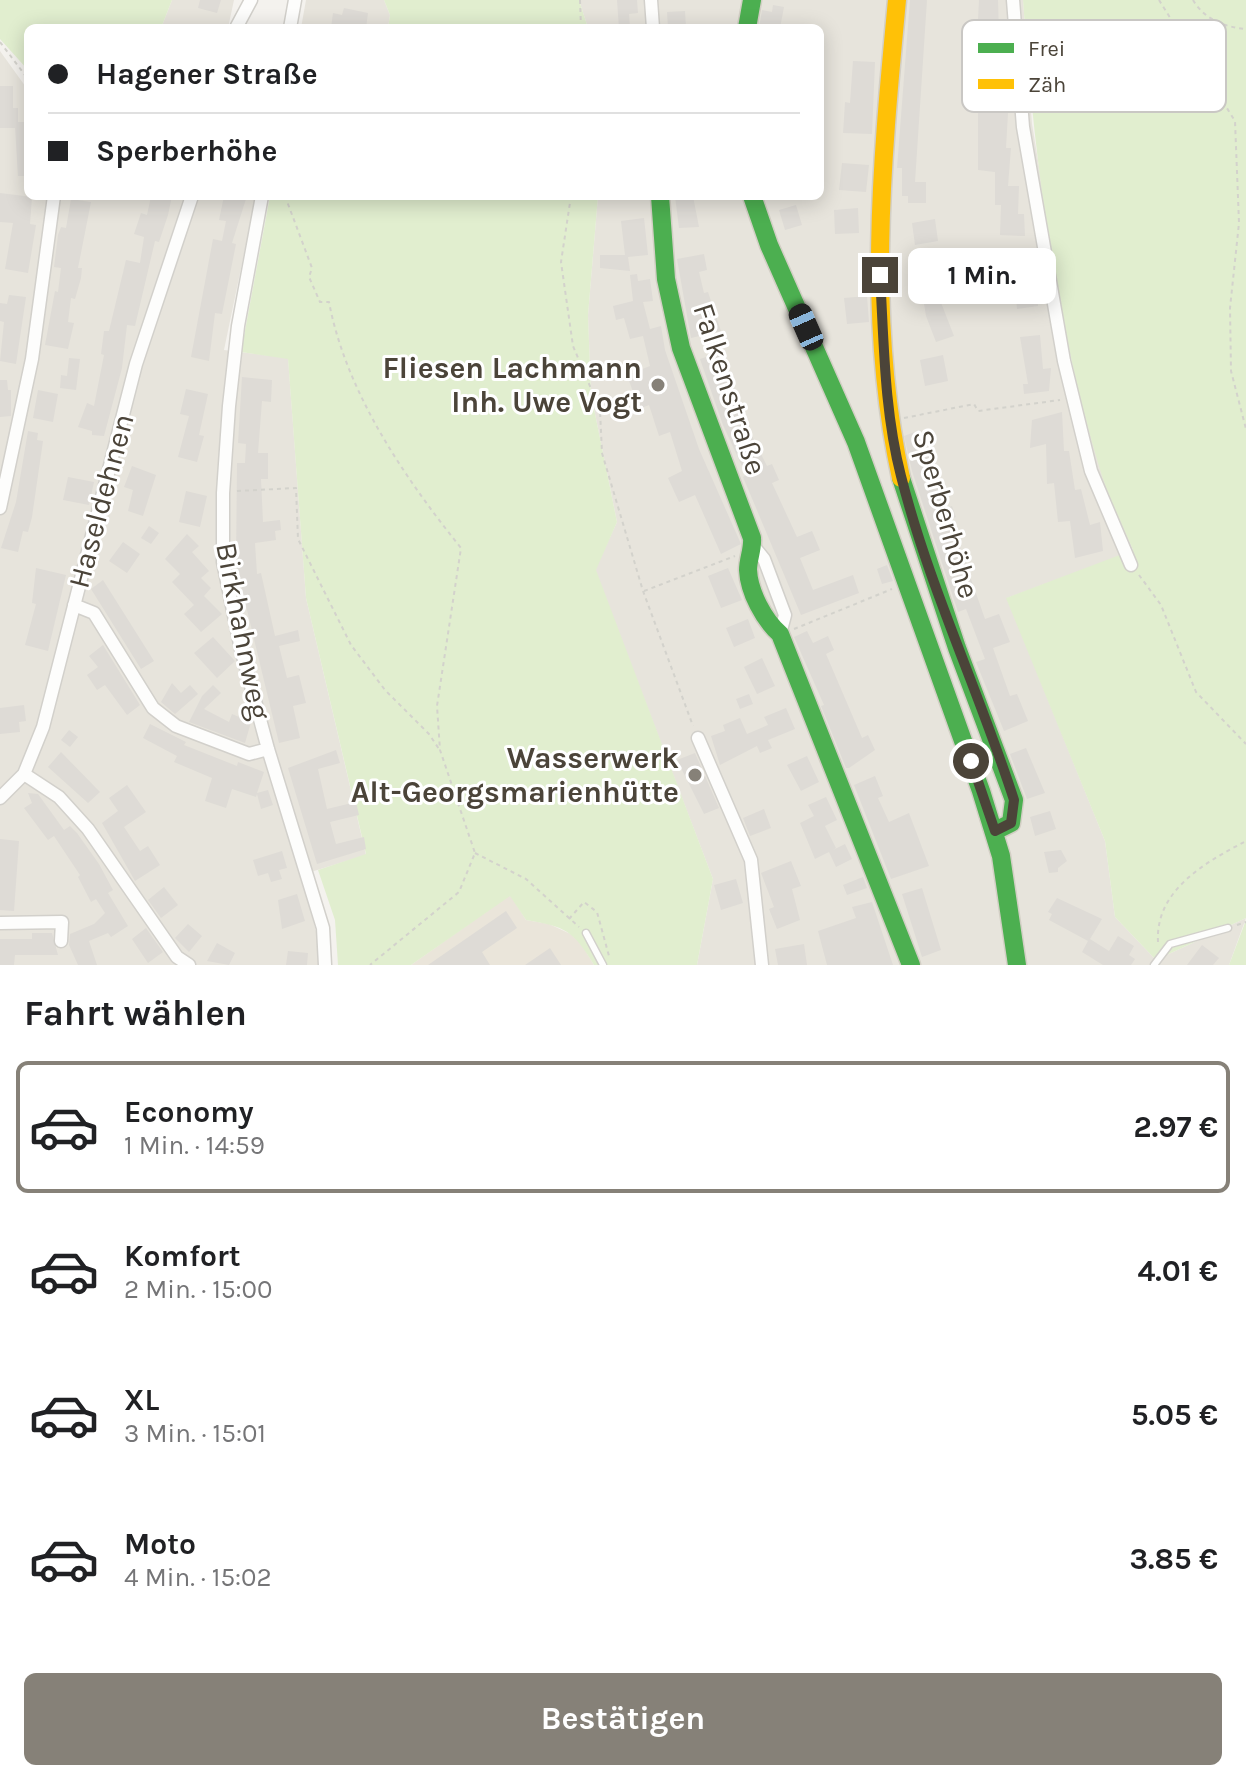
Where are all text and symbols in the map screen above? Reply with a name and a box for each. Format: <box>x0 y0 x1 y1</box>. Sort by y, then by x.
legend <box>962 20 1226 112</box>
text: Frei <box>1028 36 1065 62</box>
text: Hagener Straße <box>96 56 318 92</box>
text: Zäh <box>1028 72 1066 98</box>
text: Sperberhöhe <box>96 133 277 169</box>
callout: 1 Min. <box>908 247 1056 303</box>
route end <box>862 257 898 293</box>
text: 1 Min. <box>948 260 1016 291</box>
street label: Falkenstraße <box>685 299 775 479</box>
car <box>785 300 827 354</box>
place label: Fliesen Lachmann Inh. Uwe Vogt <box>382 350 642 420</box>
marker: Fliesen Lachmann Inh. Uwe Vogt <box>649 376 667 394</box>
street label: Haseldehnen <box>60 410 142 592</box>
street label: Sperberhöhe <box>905 425 987 603</box>
street label: Birkhahnweg <box>208 539 278 723</box>
place label: Wasserwerk Alt-Georgsmarienhütte <box>351 740 679 810</box>
route start <box>953 743 989 779</box>
marker: Wasserwerk Alt-Georgsmarienhütte <box>686 766 704 784</box>
text: Fahrt wählen <box>24 992 247 1034</box>
icon: car <box>28 1091 100 1163</box>
text: Economy <box>124 1094 254 1130</box>
text: 2.97 € <box>1134 1109 1218 1145</box>
text: 1 Min. · 14:59 <box>124 1130 265 1161</box>
icon: car <box>28 1235 100 1307</box>
text: Komfort <box>124 1238 241 1274</box>
text: 4.01 € <box>1137 1253 1218 1289</box>
text: 2 Min. · 15:00 <box>124 1274 272 1305</box>
icon: car <box>28 1379 100 1451</box>
text: XL <box>124 1382 159 1418</box>
text: 5.05 € <box>1131 1397 1218 1433</box>
text: 3 Min. · 15:01 <box>124 1418 266 1449</box>
icon: car <box>28 1523 100 1595</box>
text: Moto <box>124 1526 196 1562</box>
text: 3.85 € <box>1129 1541 1218 1577</box>
text: 4 Min. · 15:02 <box>124 1562 272 1593</box>
button: Bestätigen <box>24 1673 1222 1765</box>

